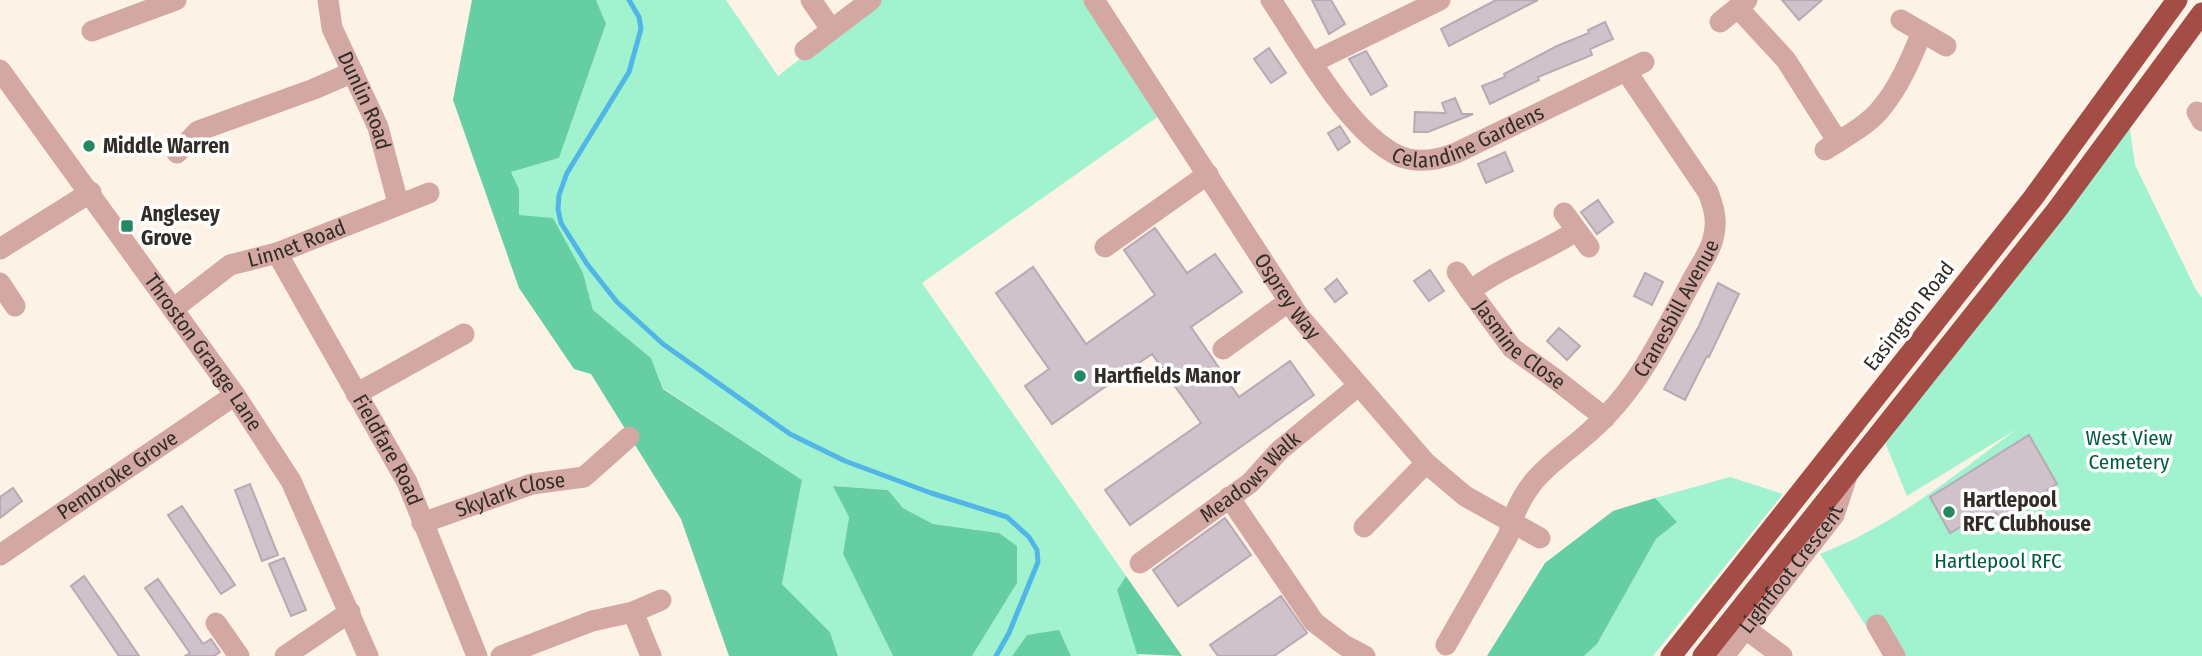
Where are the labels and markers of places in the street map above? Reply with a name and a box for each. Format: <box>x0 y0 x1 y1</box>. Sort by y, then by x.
place label: Middle Warren <box>103 133 230 159</box>
marker: Middle Warren <box>81 138 97 154</box>
place label: Anglesey Grove <box>140 201 221 251</box>
marker: Anglesey Grove <box>119 218 135 234</box>
place label: Hartfields Manor <box>1094 363 1241 389</box>
marker: Hartfields Manor <box>1072 368 1088 384</box>
place label: Hartlepool RFC Clubhouse <box>1963 487 2091 537</box>
marker: Hartlepool RFC Clubhouse <box>1941 504 1957 520</box>

